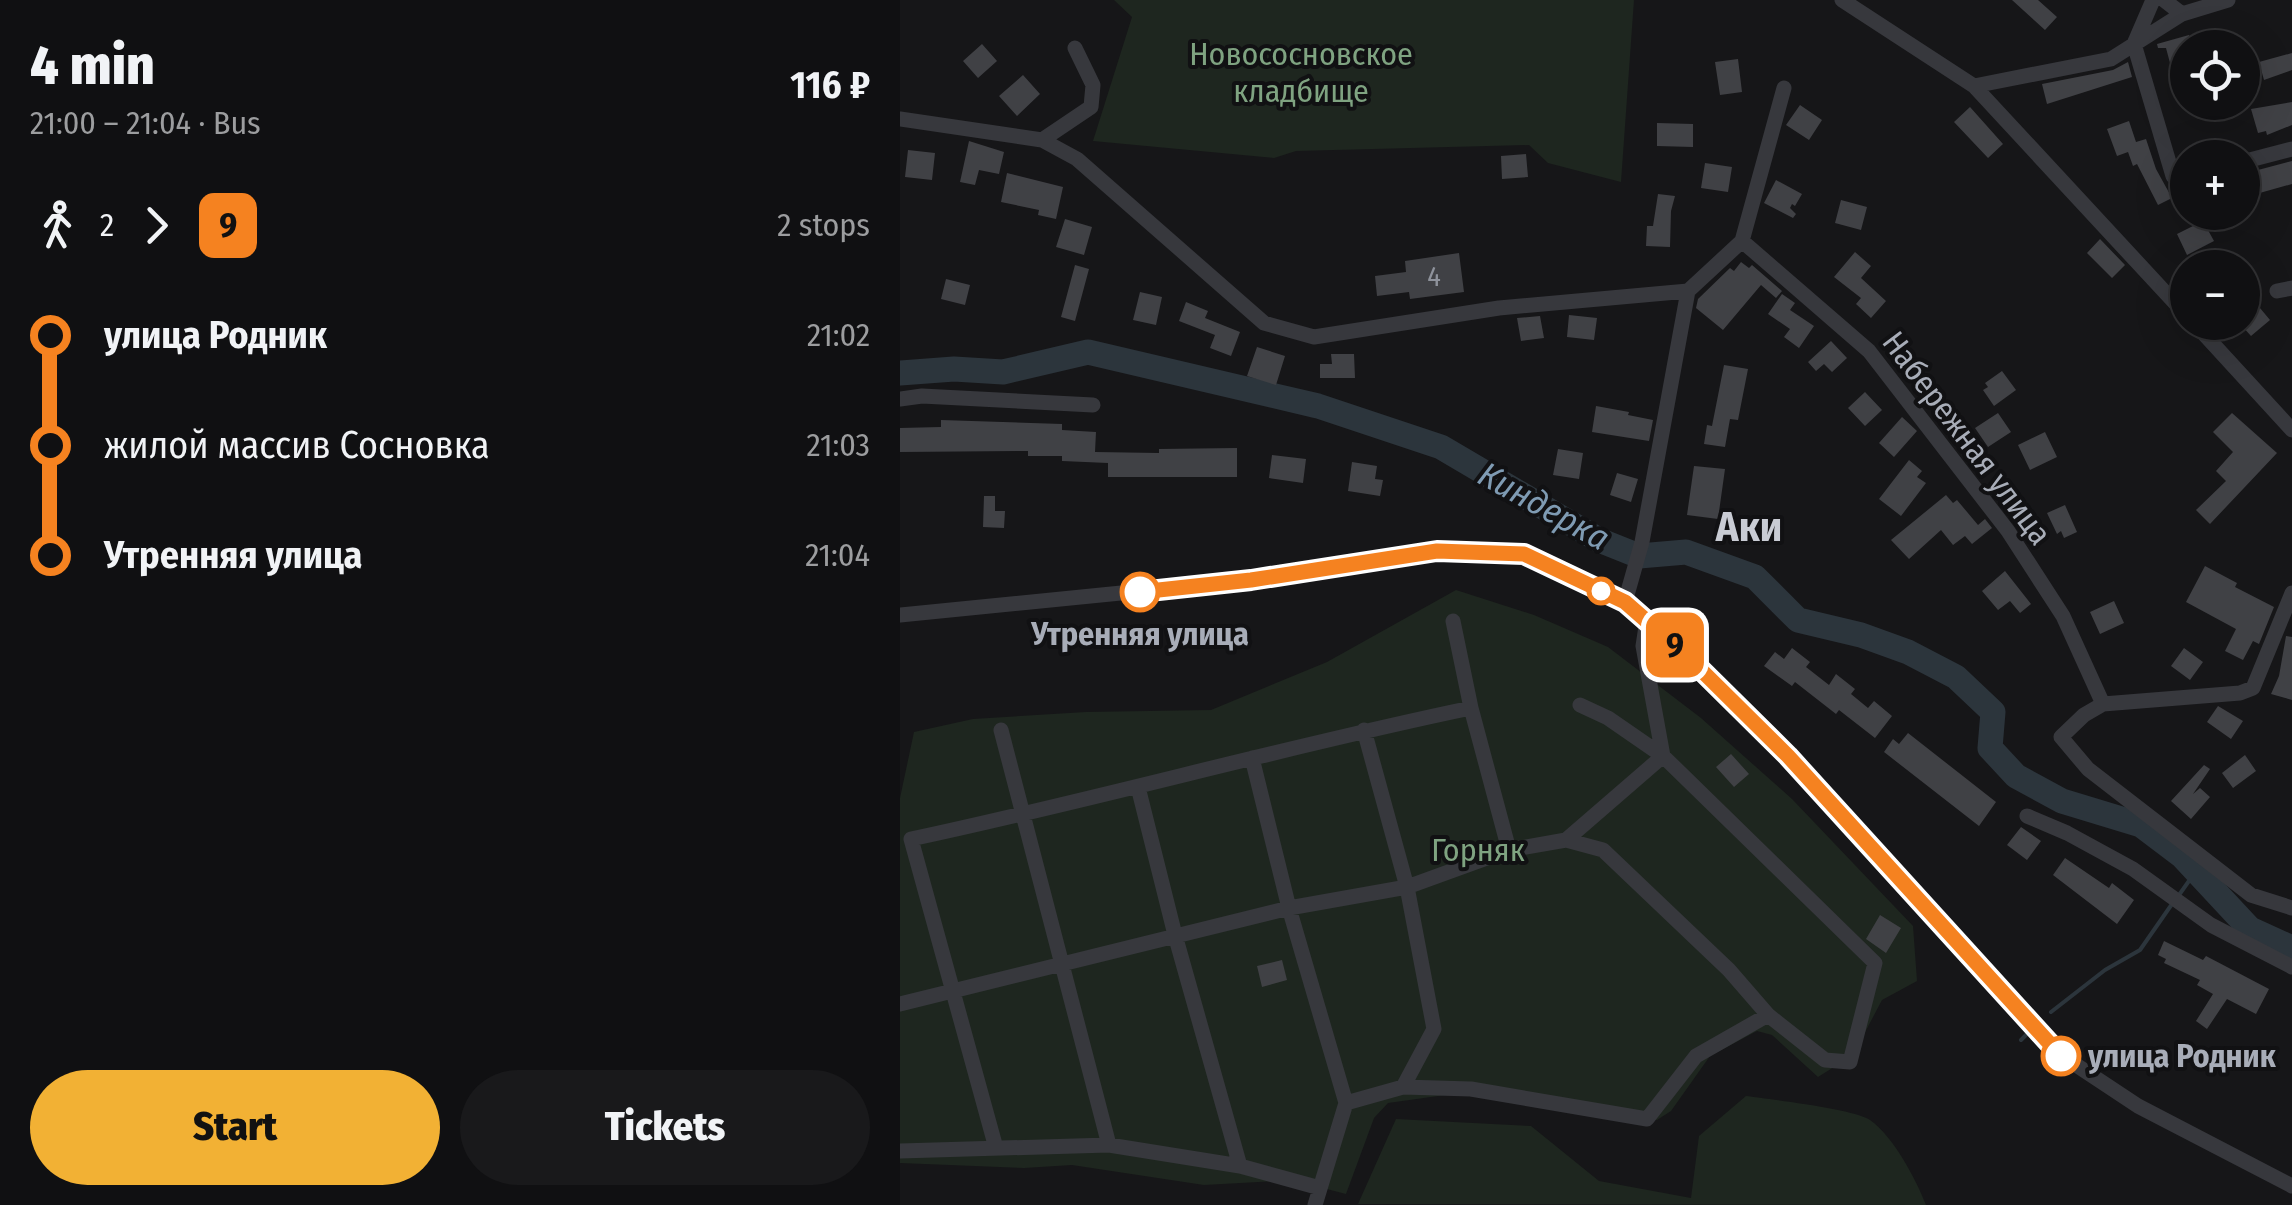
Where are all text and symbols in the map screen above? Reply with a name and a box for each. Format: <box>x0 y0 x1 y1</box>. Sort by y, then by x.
map controls <box>2170 30 2260 340</box>
button: locate <box>2170 30 2260 120</box>
text: 4 min <box>30 33 155 99</box>
park label: Новососновское кладбище <box>1189 35 1413 110</box>
text: 116 ₽ <box>790 62 870 108</box>
text: 21:00 – 21:04 · Bus <box>30 104 261 142</box>
button: + <box>2170 140 2260 230</box>
icon: walk <box>30 198 85 253</box>
icon: forward <box>129 198 184 253</box>
text: 9 <box>219 204 237 246</box>
text: 2 <box>100 206 114 244</box>
text: 2 stops <box>777 206 870 244</box>
button: − <box>2170 250 2260 340</box>
house number: 4 <box>1427 260 1441 293</box>
text: улица Родник <box>104 312 327 358</box>
text: 21:02 <box>807 316 870 354</box>
street label: Набережная улица <box>1875 324 2059 552</box>
text: жилой массив Сосновка <box>104 422 490 468</box>
text: 21:03 <box>807 426 870 464</box>
water label: Киндерка <box>1471 453 1617 559</box>
district label: Аки <box>1715 502 1782 552</box>
text: Утренняя улица <box>104 532 362 578</box>
text: 21:04 <box>805 536 870 574</box>
marker: Утренняя улица <box>1121 573 1159 611</box>
unlabelled marker <box>1588 578 1614 604</box>
line badge: 9 <box>1642 612 1708 678</box>
place label: Утренняя улица <box>1030 615 1249 653</box>
text: 9 <box>1666 624 1684 666</box>
park label: Горняк <box>1431 831 1525 869</box>
marker: улица Родник <box>2042 1037 2080 1075</box>
place label: улица Родник <box>2087 1037 2277 1075</box>
button: Start <box>30 1070 440 1185</box>
button: Tickets <box>460 1070 870 1185</box>

